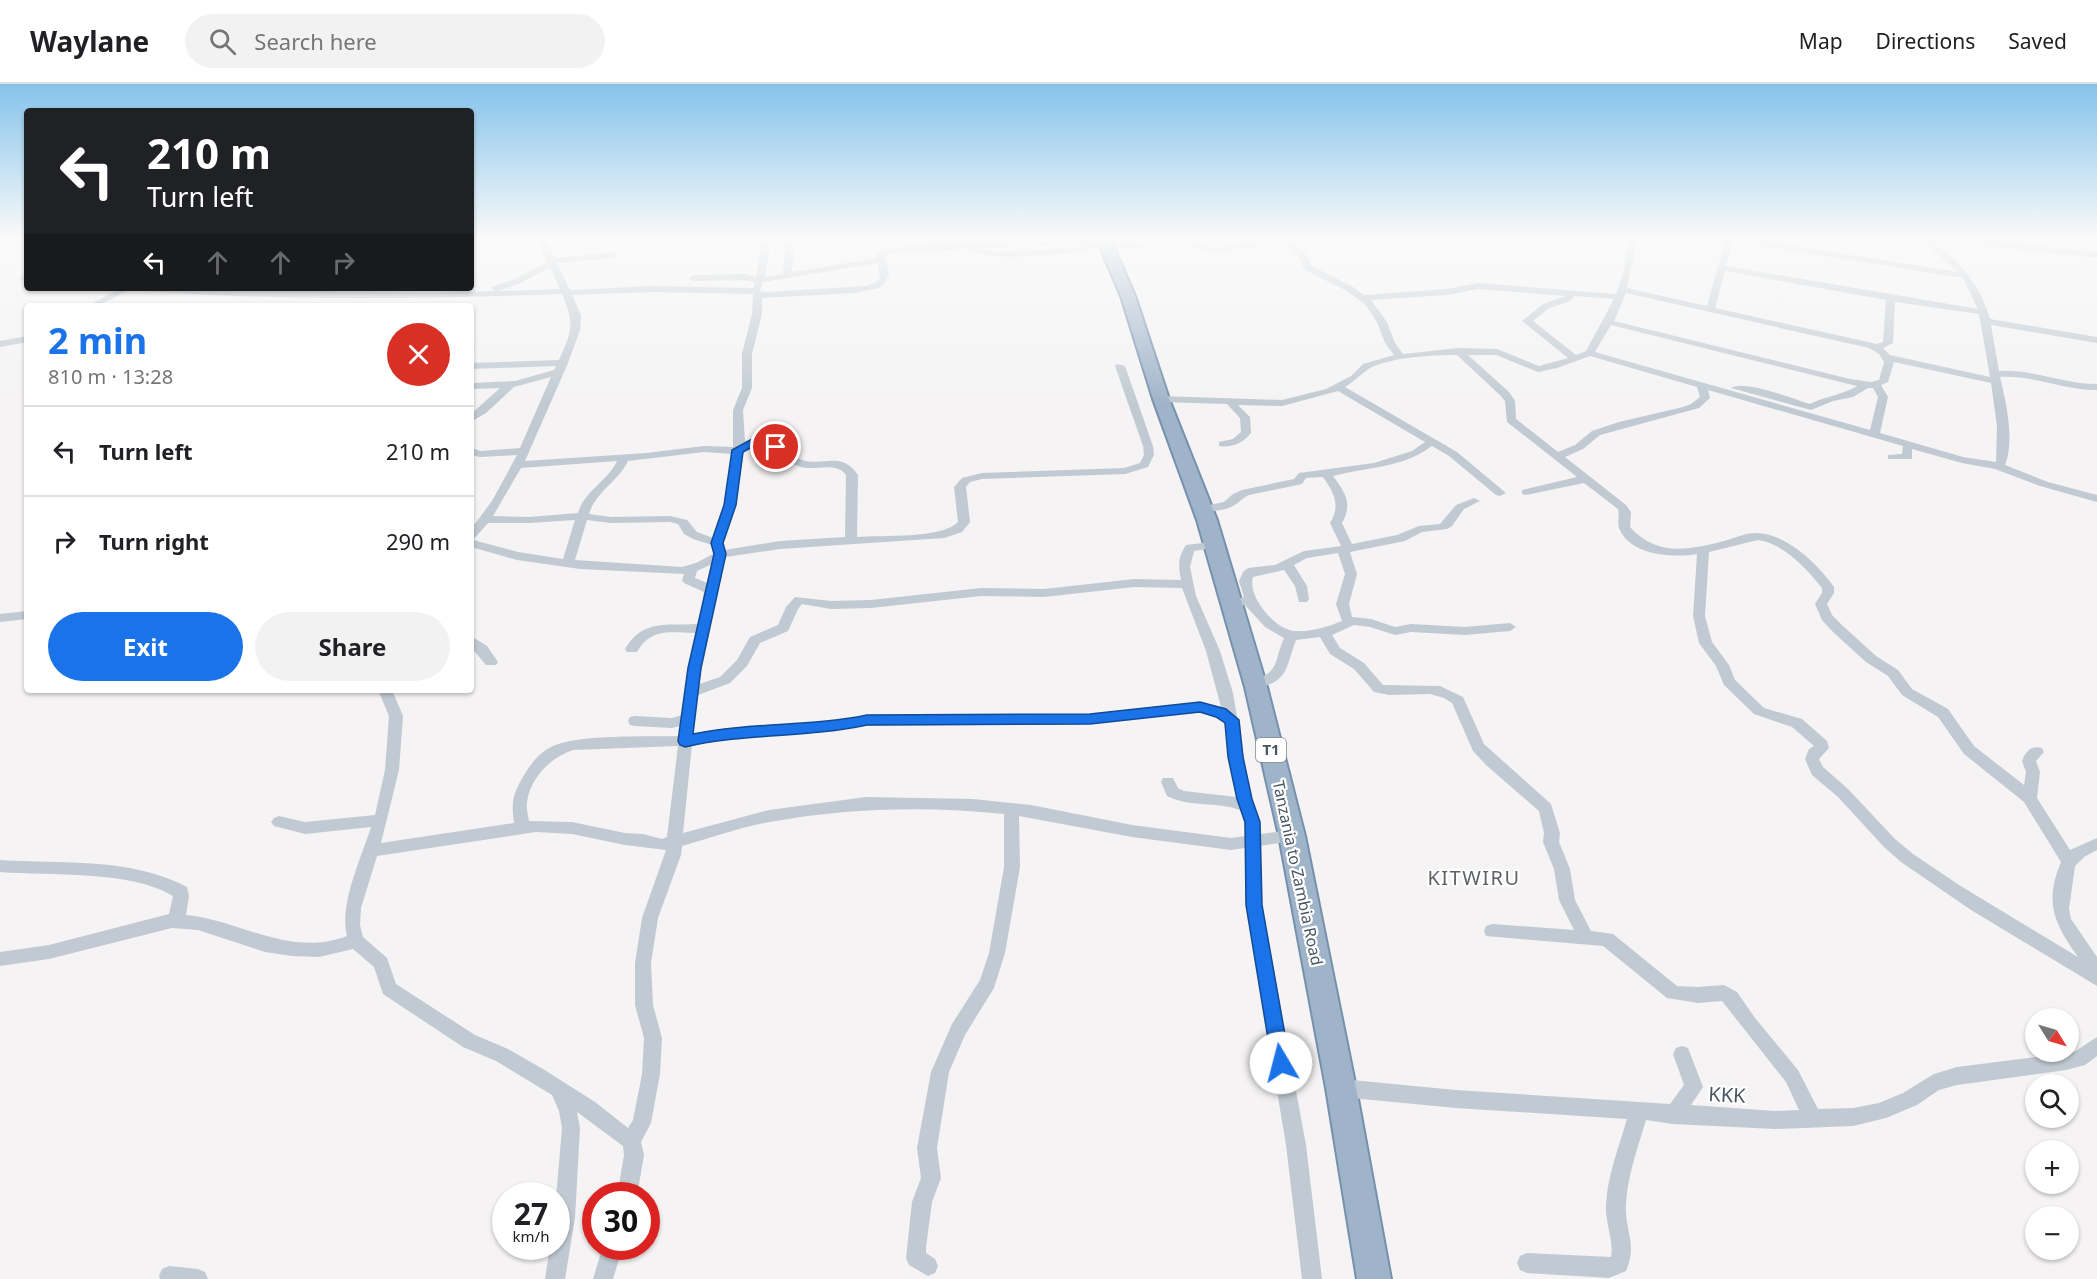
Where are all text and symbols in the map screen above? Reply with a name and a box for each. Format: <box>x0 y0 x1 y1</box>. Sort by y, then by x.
search box <box>185 14 605 68</box>
text: Waylane <box>30 22 149 60</box>
icon: search <box>206 25 239 58</box>
text: Search here <box>254 26 377 56</box>
text: Map <box>1799 27 1843 55</box>
text: Directions <box>1876 27 1975 55</box>
text: Saved <box>2008 27 2067 55</box>
text: 210 m <box>147 124 271 181</box>
icon: left <box>48 132 126 210</box>
text: Turn left <box>147 178 253 215</box>
icon: left <box>138 246 171 279</box>
icon: ahead <box>201 246 234 279</box>
icon: ahead <box>264 246 297 279</box>
icon: right <box>327 246 360 279</box>
text: 2 min <box>48 316 147 365</box>
button: close <box>387 323 450 386</box>
text: 810 m · 13:28 <box>48 363 173 390</box>
pin <box>750 421 801 472</box>
icon: arrive <box>759 430 792 463</box>
icon: left <box>48 435 81 468</box>
text: Turn left <box>99 436 193 466</box>
text: 210 m <box>386 436 450 466</box>
icon: right <box>48 525 81 558</box>
text: Turn right <box>99 526 209 556</box>
text: 290 m <box>386 526 450 556</box>
button: Exit <box>48 612 243 681</box>
button: Share <box>255 612 450 681</box>
road number: T1 <box>1256 738 1286 762</box>
street label: Tanzania to Zambia Road <box>1268 779 1328 967</box>
district label: KITWIRU <box>1427 864 1521 891</box>
north arrow <box>2025 1008 2079 1062</box>
map controls <box>2025 1008 2079 1260</box>
position arrow <box>1249 1031 1313 1095</box>
button: search <box>2025 1074 2079 1128</box>
street label: KKK <box>1708 1080 1747 1109</box>
button: + <box>2025 1140 2079 1194</box>
speed limit sign: 30 <box>582 1182 660 1260</box>
text: 27 <box>514 1193 548 1234</box>
button: − <box>2025 1206 2079 1260</box>
text: km/h <box>513 1226 549 1246</box>

